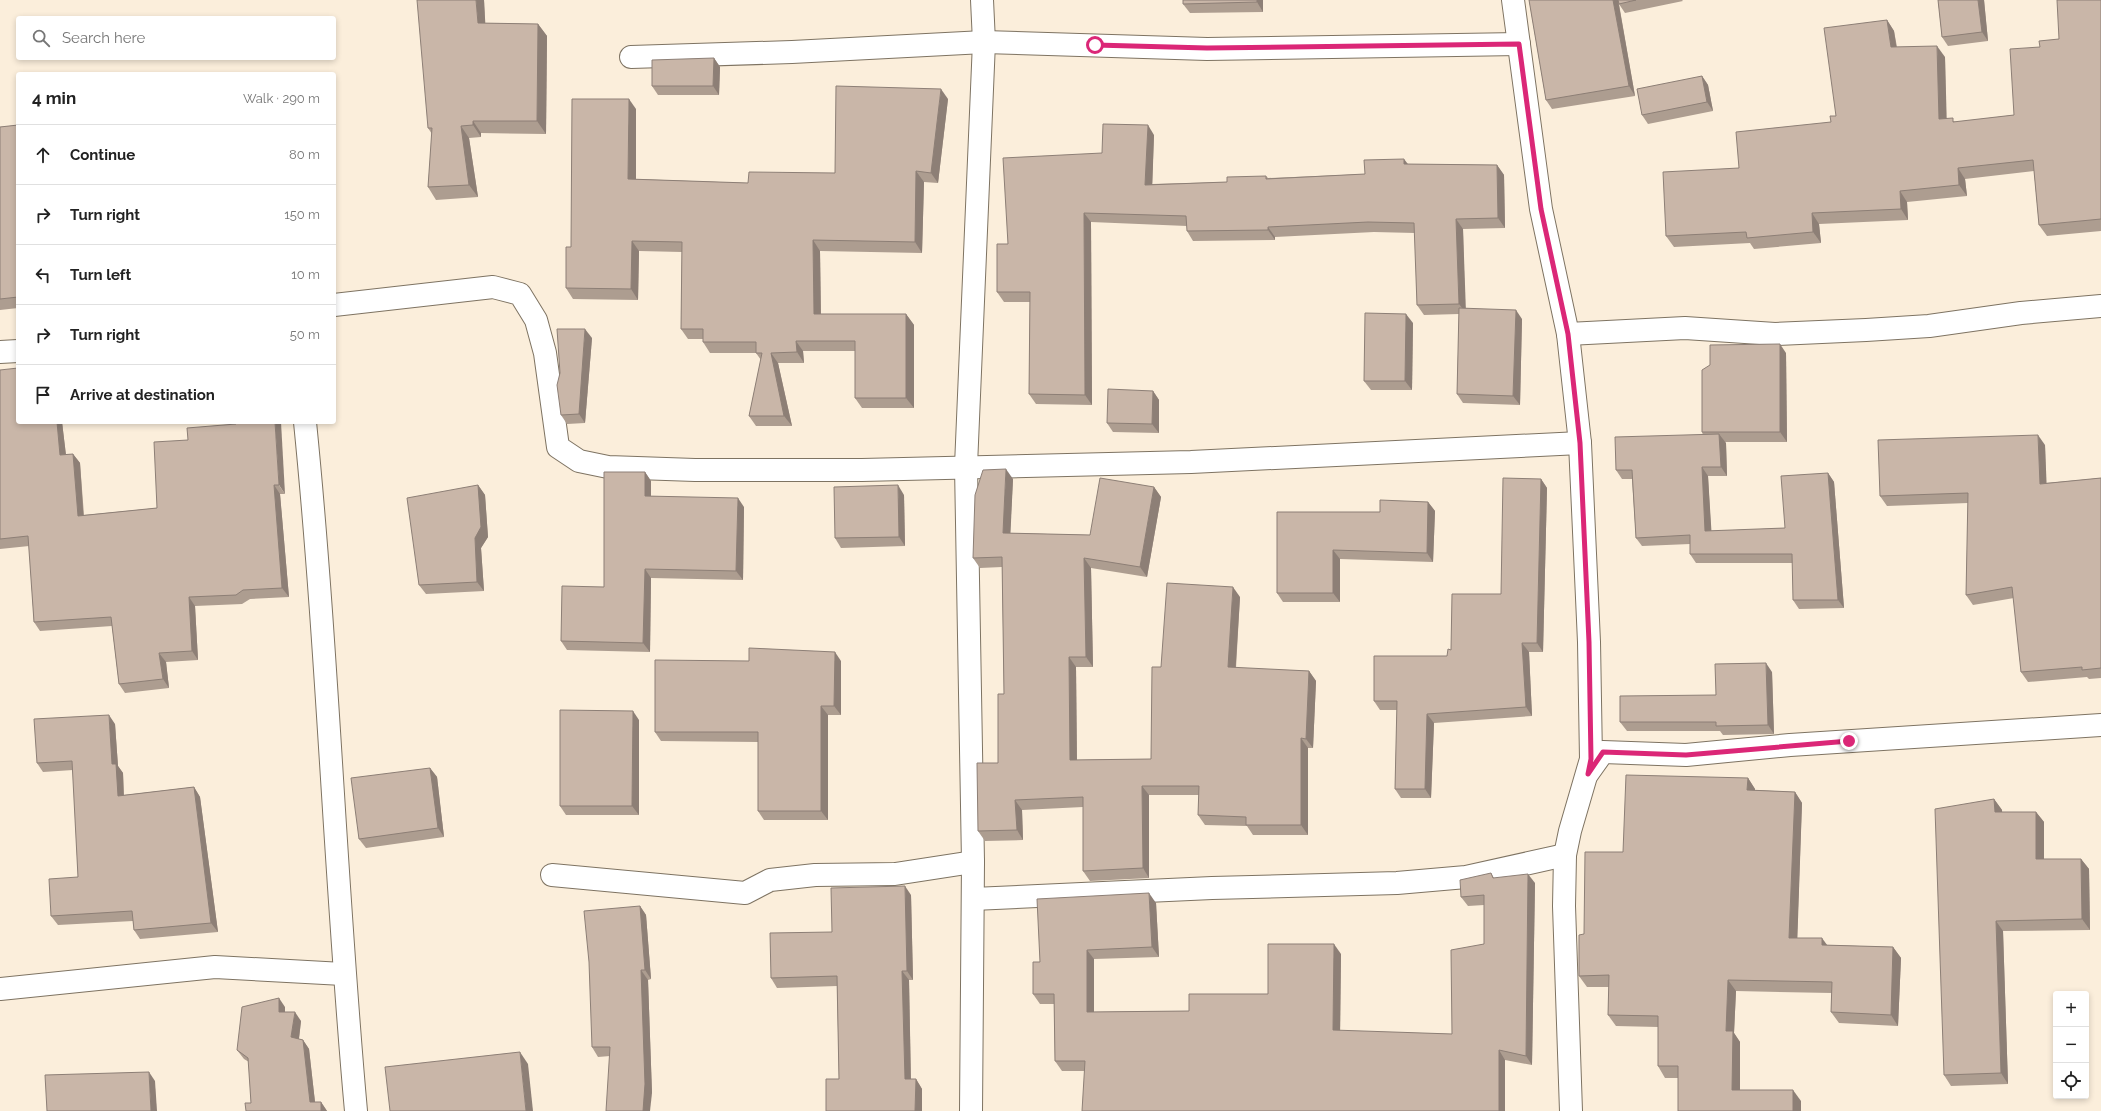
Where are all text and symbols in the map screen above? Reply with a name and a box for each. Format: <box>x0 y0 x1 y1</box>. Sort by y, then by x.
search box <box>16 16 336 60</box>
icon: search <box>30 27 52 49</box>
text: Search here <box>62 29 145 47</box>
route start <box>1086 36 1104 54</box>
text: 4 min <box>32 88 76 108</box>
text: Walk · 290 m <box>243 91 320 106</box>
icon: ahead <box>32 144 54 166</box>
text: Continue <box>70 146 135 164</box>
text: 80 m <box>289 147 320 162</box>
icon: right <box>32 204 54 226</box>
text: Turn right <box>70 206 140 224</box>
text: 150 m <box>284 207 320 222</box>
icon: left <box>32 264 54 286</box>
text: Turn left <box>70 266 131 284</box>
text: 10 m <box>291 267 320 282</box>
icon: right <box>32 324 54 346</box>
text: Turn right <box>70 326 140 344</box>
text: 50 m <box>290 327 320 342</box>
icon: arrive <box>32 384 54 406</box>
text: Arrive at destination <box>70 386 215 404</box>
route end <box>1840 732 1858 750</box>
map controls <box>2053 991 2089 1099</box>
button: + <box>2053 991 2089 1027</box>
button: − <box>2053 1027 2089 1063</box>
button: locate <box>2053 1063 2089 1099</box>

